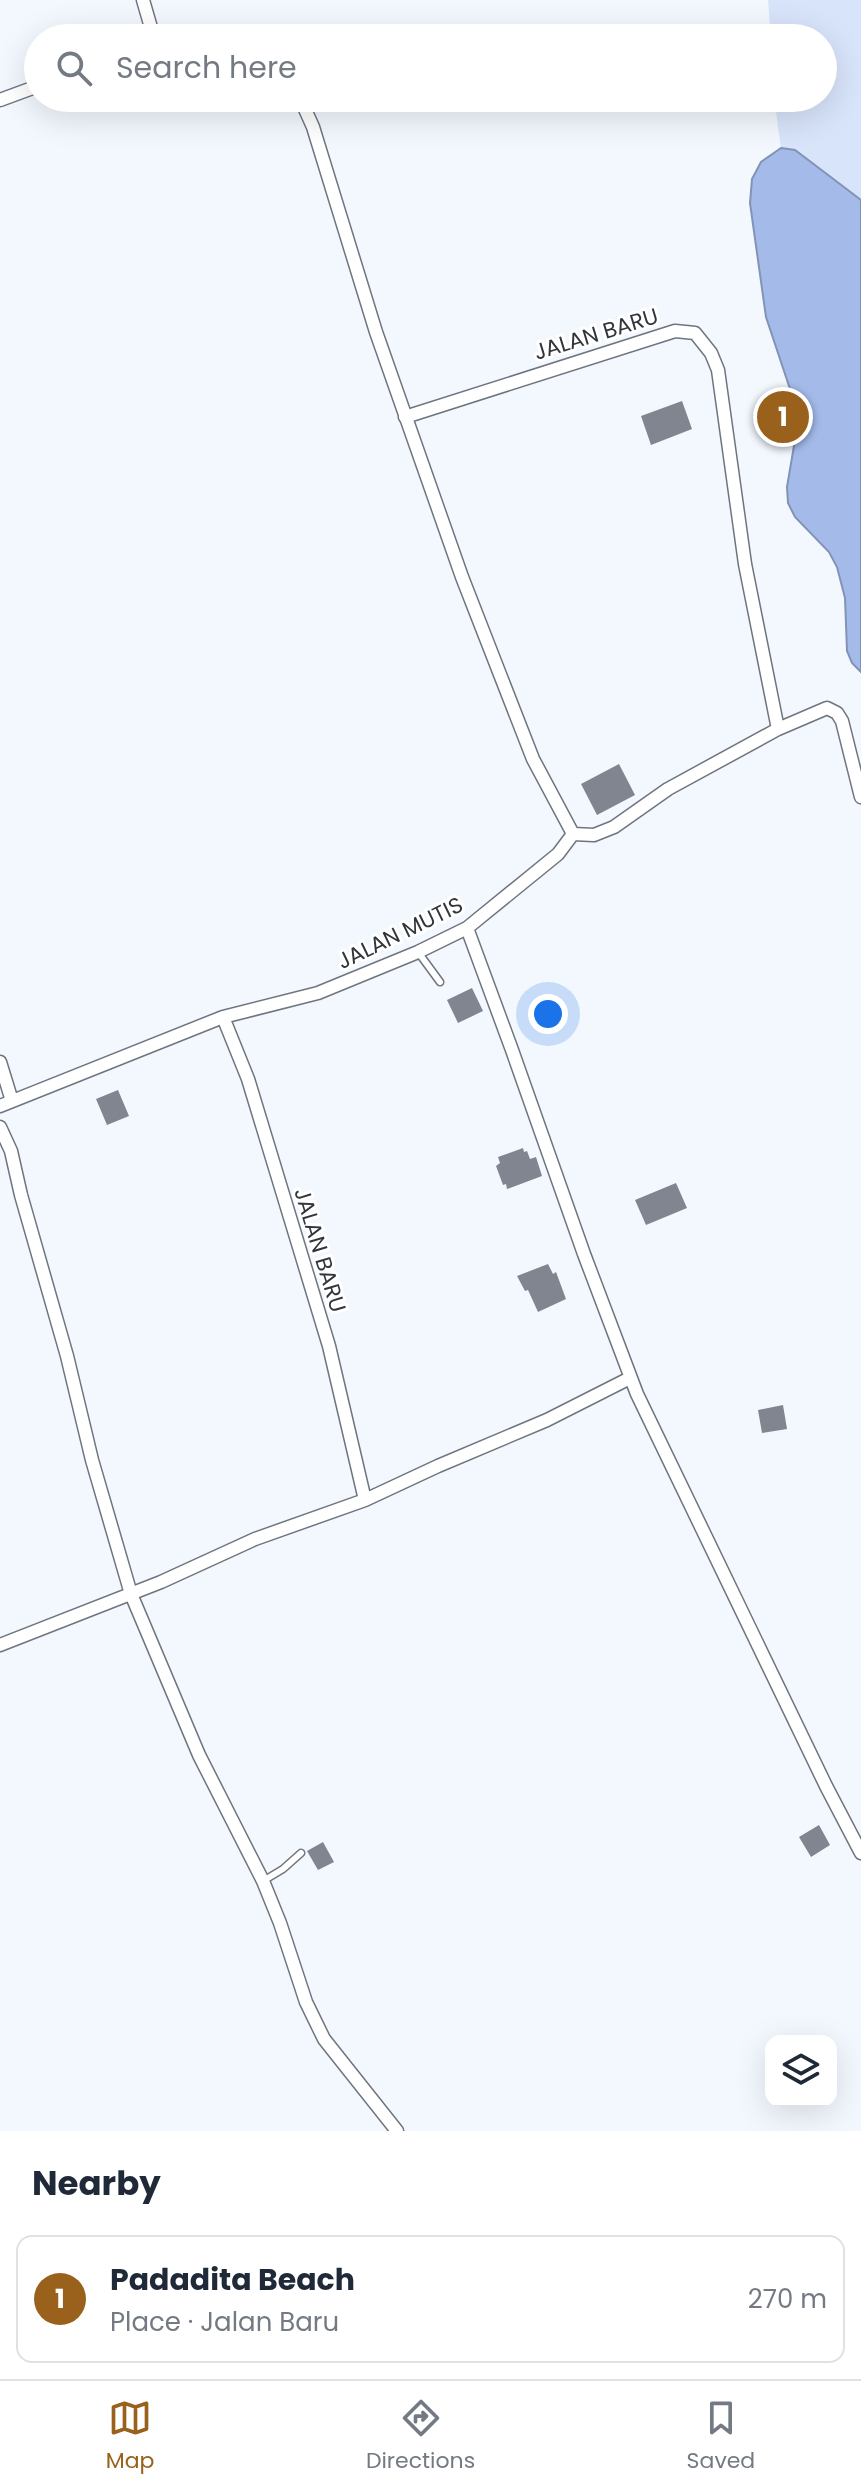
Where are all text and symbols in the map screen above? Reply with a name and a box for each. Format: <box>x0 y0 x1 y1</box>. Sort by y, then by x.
search box <box>24 24 837 112</box>
icon: search <box>52 46 96 90</box>
text: Search here <box>116 46 297 89</box>
street label: JALAN BARU <box>530 300 662 368</box>
pin: 1 <box>757 387 809 447</box>
street label: JALAN MUTIS <box>332 889 468 977</box>
your location <box>528 994 568 1034</box>
street label: JALAN BARU <box>286 1184 354 1316</box>
map controls <box>765 2035 837 2107</box>
button: layers <box>765 2035 837 2107</box>
text: Nearby <box>32 2159 161 2207</box>
text: Padadita Beach <box>110 2258 355 2301</box>
text: 1 <box>55 2281 65 2317</box>
text: 270 m <box>748 2281 827 2317</box>
text: Place · Jalan Baru <box>110 2304 339 2340</box>
tab: Map <box>106 2396 154 2477</box>
tab: Directions <box>366 2396 475 2477</box>
tab: Saved <box>687 2396 755 2477</box>

